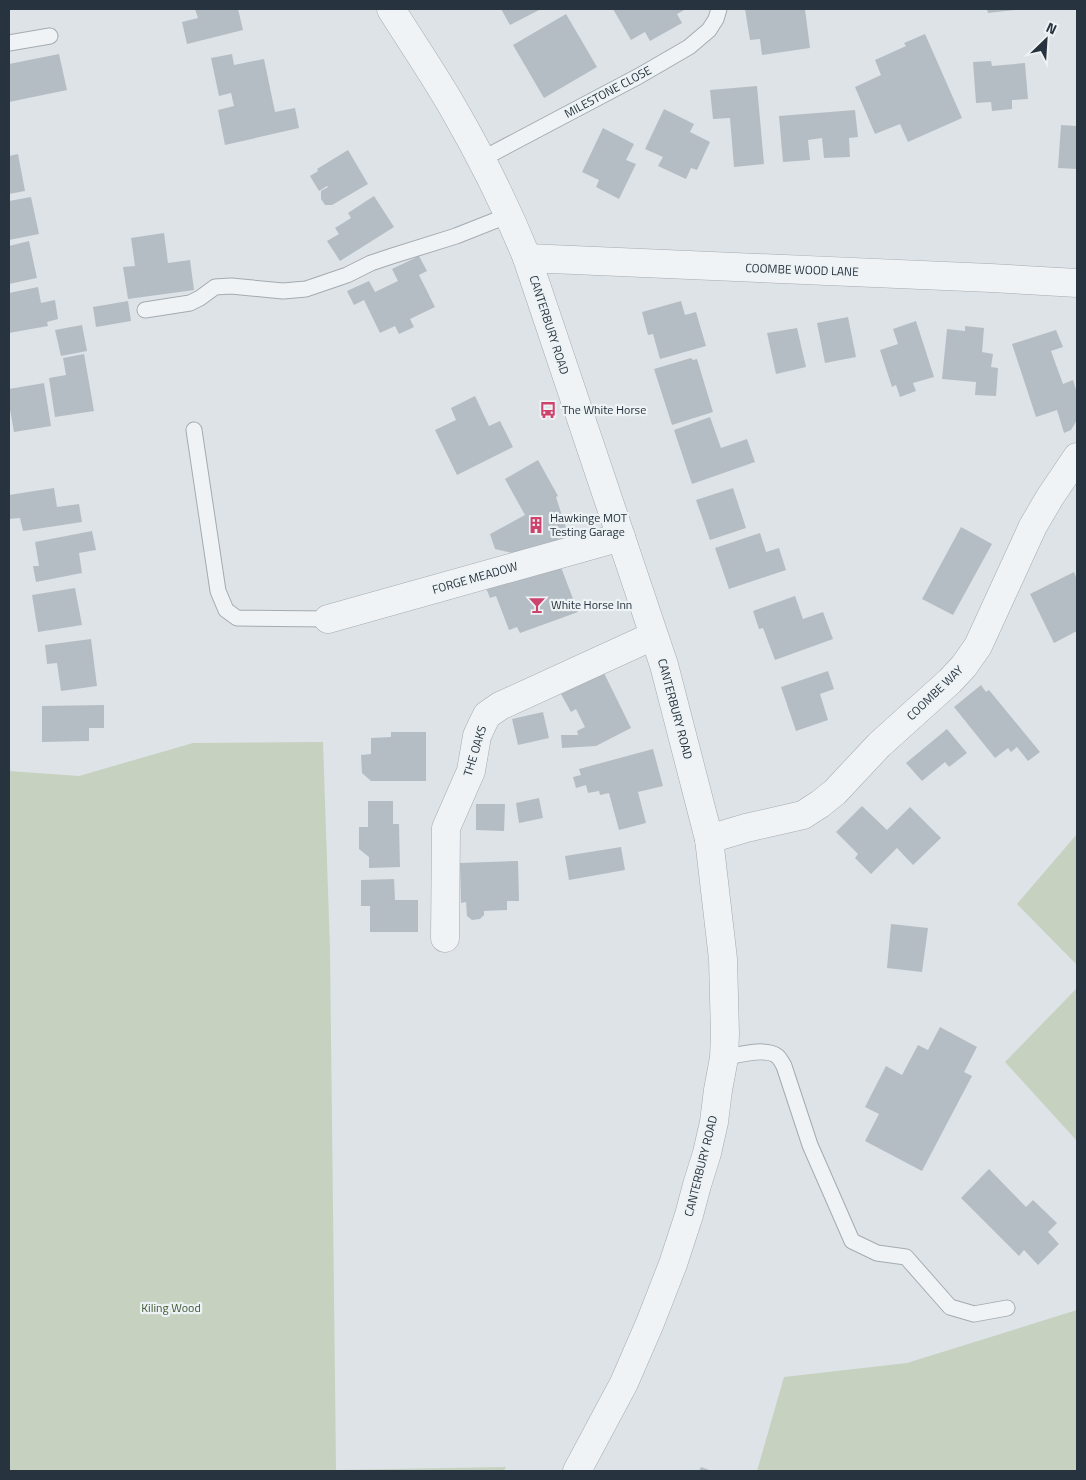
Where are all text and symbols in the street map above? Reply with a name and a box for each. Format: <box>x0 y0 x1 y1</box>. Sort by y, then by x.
north arrow <box>1021 15 1071 65</box>
text: N <box>1043 16 1061 39</box>
street label: MILESTONE CLOSE <box>561 60 655 123</box>
street label: COOMBE WOOD LANE <box>745 258 859 281</box>
street label: CANTERBURY ROAD <box>524 273 575 377</box>
bus stop icon: The White Horse <box>538 400 558 420</box>
place label: The White Horse <box>562 400 646 419</box>
place label: Hawkinge MOT Testing Garage <box>550 508 628 541</box>
building icon: Hawkinge MOT Testing Garage <box>526 515 546 535</box>
street label: FORGE MEADOW <box>430 556 520 599</box>
bar icon: White Horse Inn <box>527 595 547 615</box>
place label: White Horse Inn <box>551 595 632 614</box>
street label: CANTERBURY ROAD <box>653 656 698 762</box>
street label: COOMBE WAY <box>902 660 968 725</box>
street label: THE OAKS <box>458 723 491 778</box>
street label: CANTERBURY ROAD <box>679 1113 722 1218</box>
park label: Kiling Wood <box>141 1298 201 1317</box>

